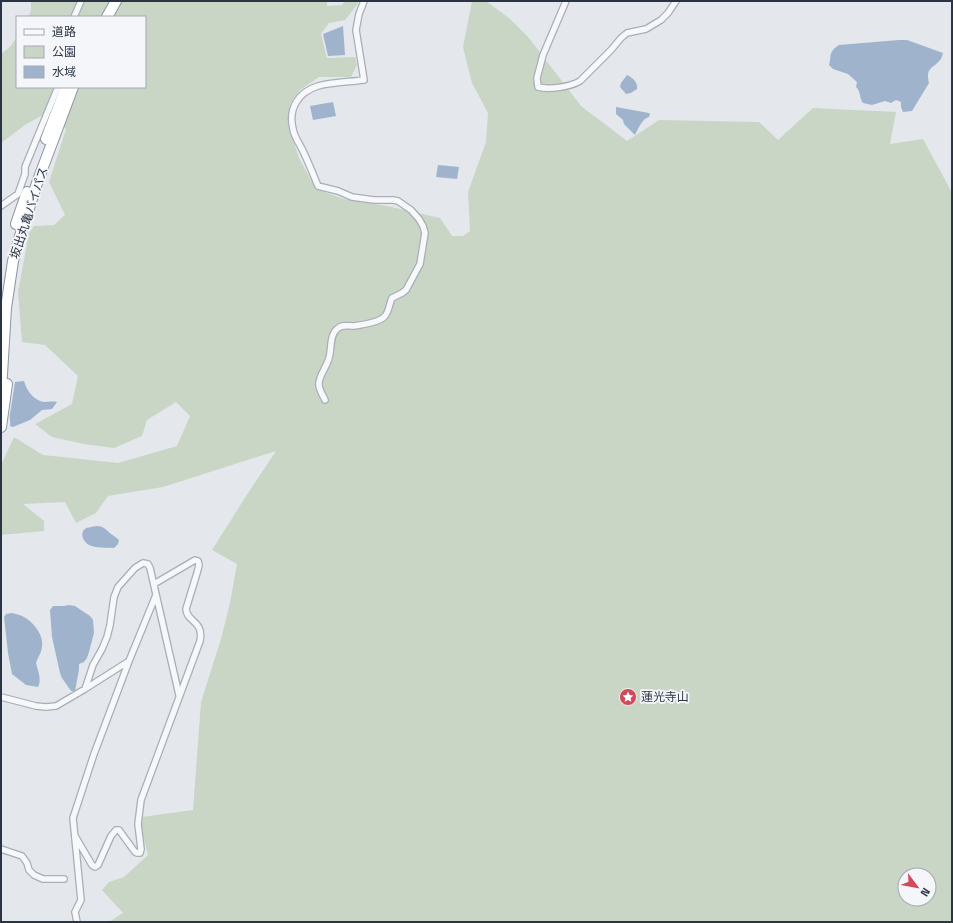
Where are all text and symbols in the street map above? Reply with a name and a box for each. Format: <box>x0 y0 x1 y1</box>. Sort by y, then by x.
legend <box>16 16 146 88</box>
text: 道路 <box>52 24 76 40</box>
text: 公園 <box>52 44 76 60</box>
text: 水域 <box>52 64 76 80</box>
street label: 坂出丸亀バイパス <box>7 165 51 261</box>
place icon: 蓮光寺山 <box>618 687 638 707</box>
place label: 蓮光寺山 <box>641 689 689 705</box>
north arrow <box>897 867 937 907</box>
text: N <box>918 885 933 899</box>

